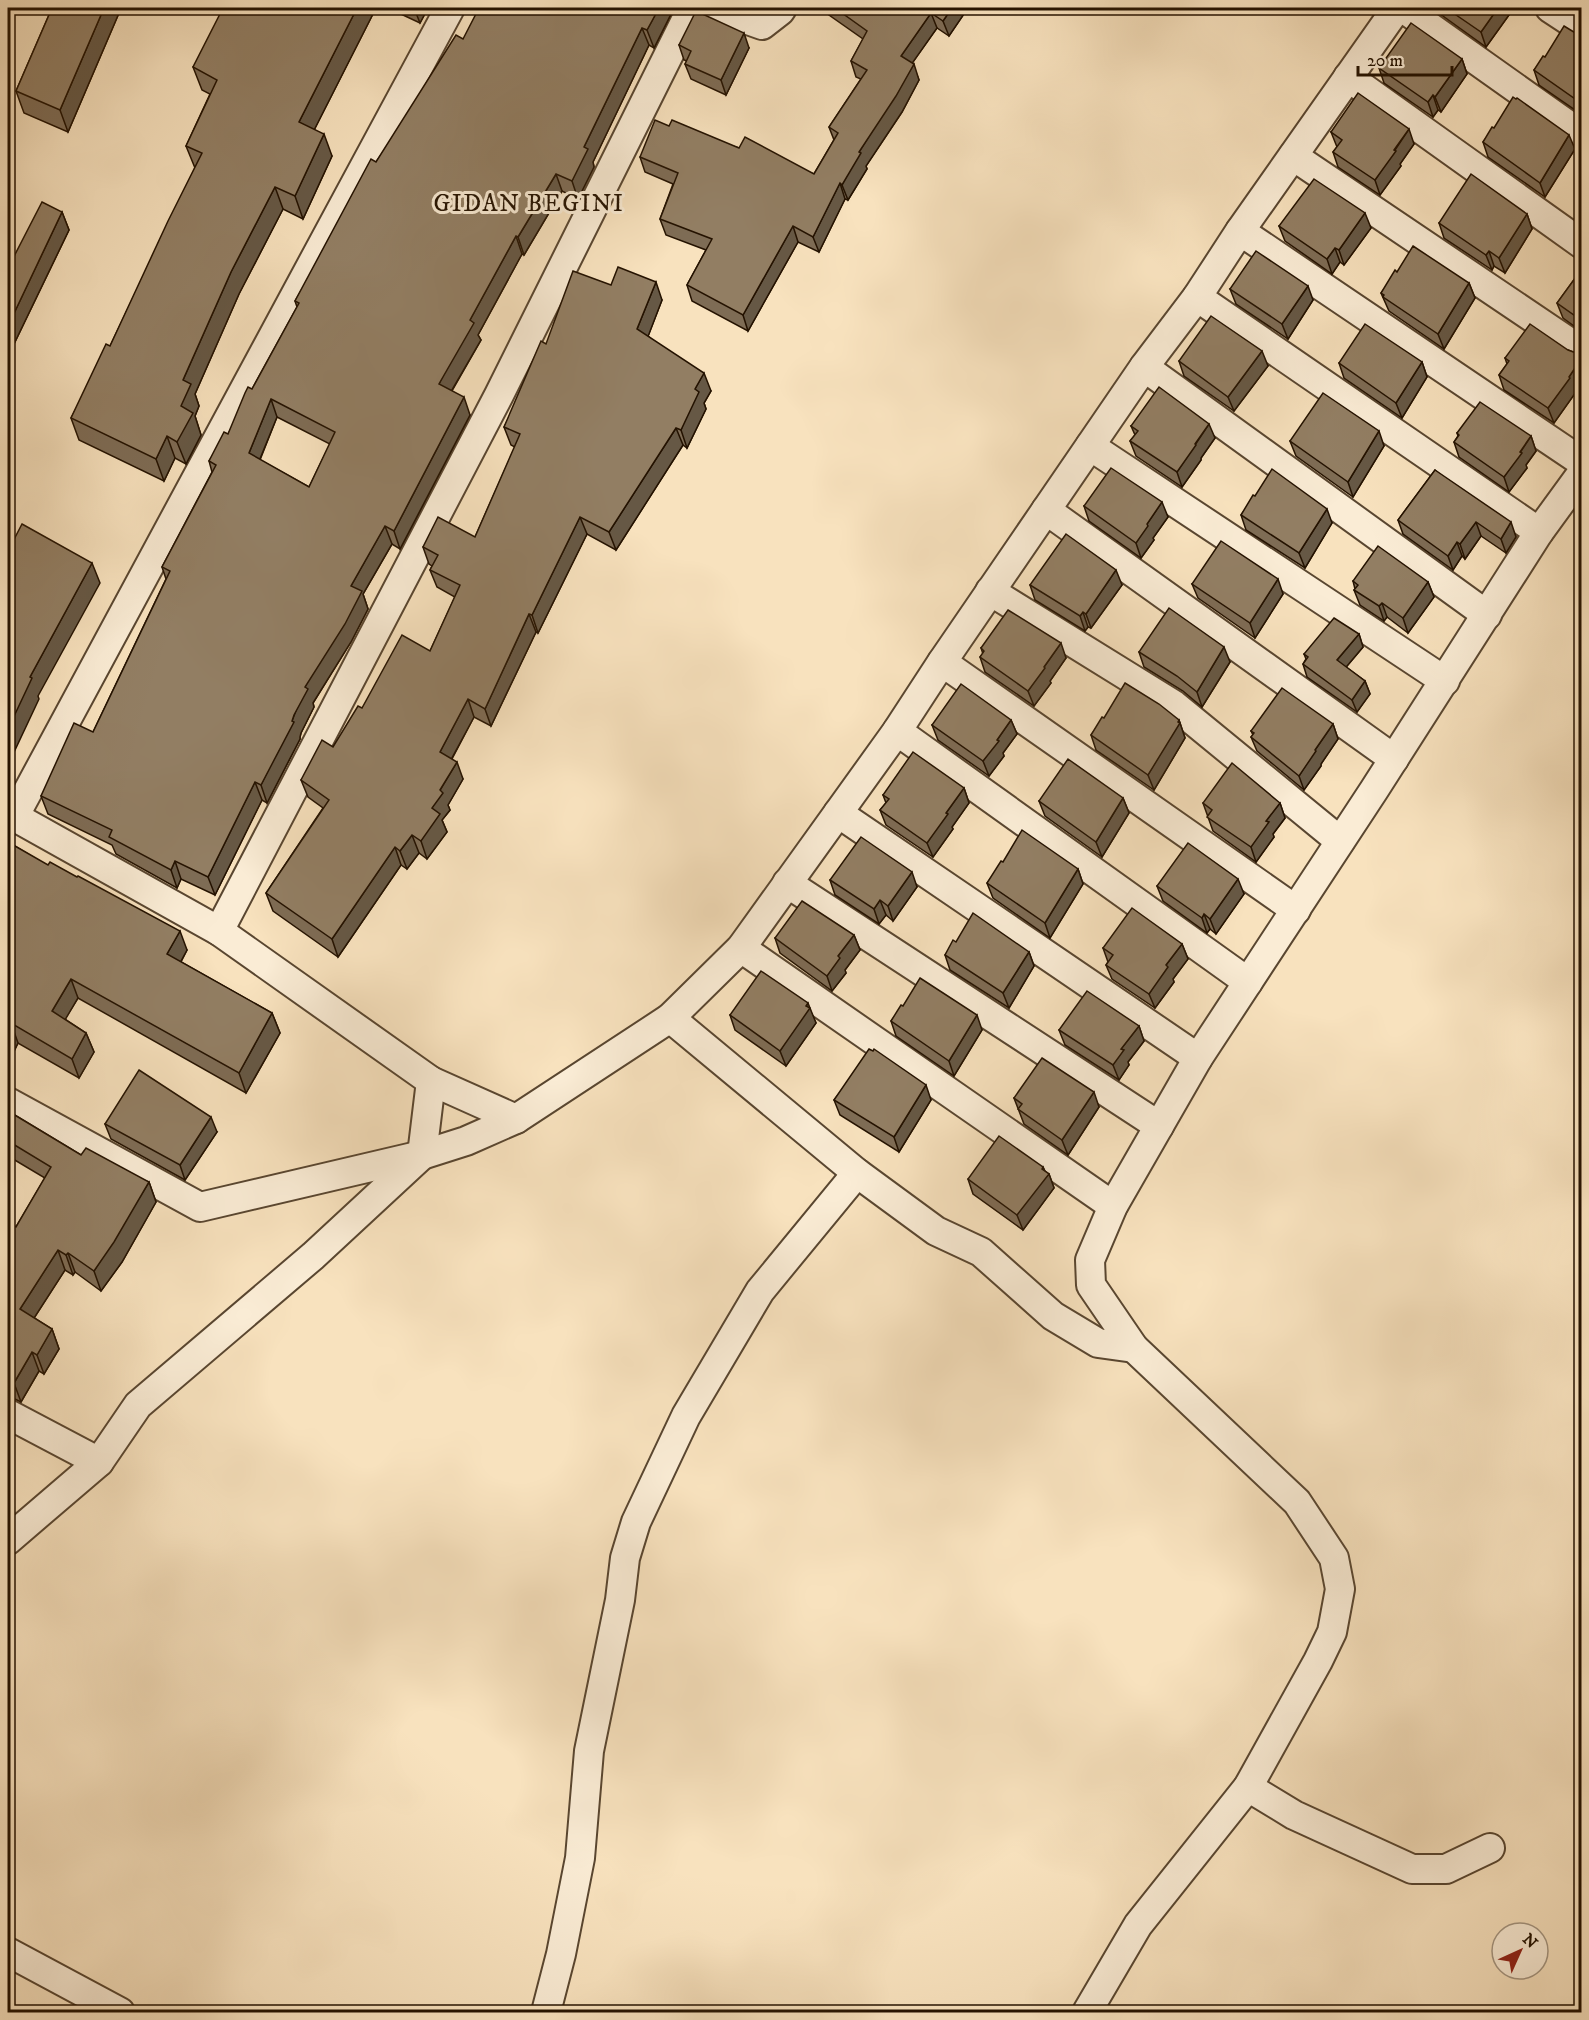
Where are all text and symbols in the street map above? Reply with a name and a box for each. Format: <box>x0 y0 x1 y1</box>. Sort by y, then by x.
scale bar <box>1358 39 1452 77</box>
text: 20 m <box>1367 50 1403 72</box>
district label: GIDAN BEGINI <box>434 189 624 219</box>
north arrow <box>1490 1921 1550 1981</box>
text: N <box>1518 1929 1542 1953</box>

